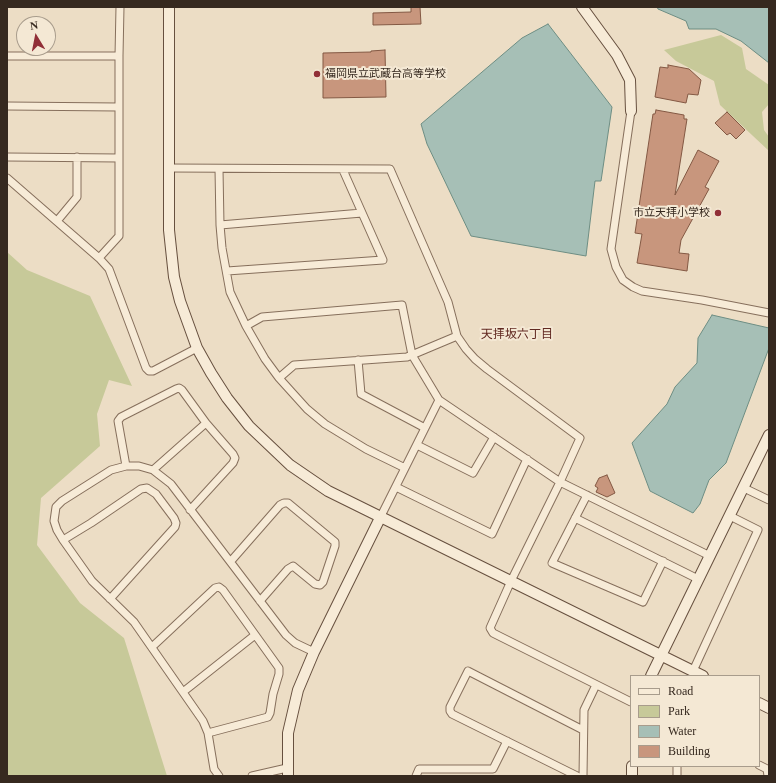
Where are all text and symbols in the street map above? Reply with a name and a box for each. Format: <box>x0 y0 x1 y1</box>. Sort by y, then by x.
north arrow <box>16 16 56 56</box>
text: N <box>29 19 39 32</box>
place label: 福岡県立武蔵台高等学校 <box>325 67 446 81</box>
marker: 福岡県立武蔵台高等学校 <box>312 69 322 79</box>
place label: 市立天拝小学校 <box>633 206 710 220</box>
marker: 市立天拝小学校 <box>713 208 723 218</box>
district label: 天拝坂六丁目 <box>481 328 553 342</box>
legend <box>630 675 760 767</box>
text: Road <box>668 684 693 698</box>
text: Park <box>668 704 690 718</box>
text: Water <box>668 724 696 738</box>
text: Building <box>668 744 710 758</box>

